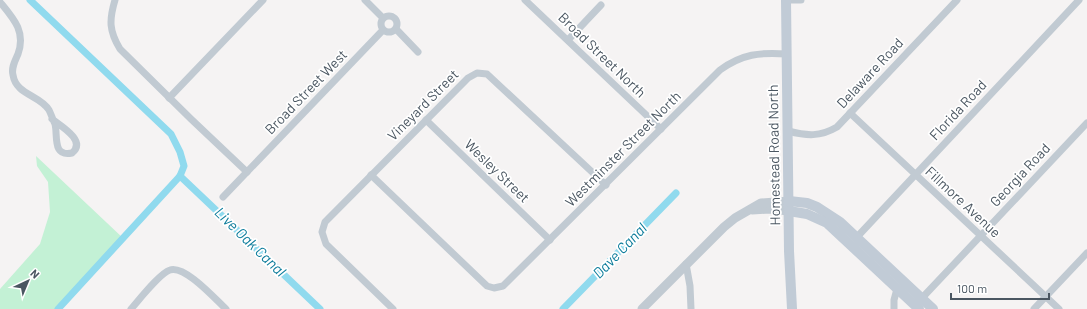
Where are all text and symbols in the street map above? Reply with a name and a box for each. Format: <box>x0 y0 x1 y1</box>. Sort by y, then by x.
street label: Broad Street North <box>555 9 650 101</box>
street label: Delaware Road <box>833 34 906 111</box>
street label: Broad Street West <box>261 46 350 137</box>
street label: Vineyard Street <box>384 66 462 144</box>
street label: Florida Road <box>925 76 990 143</box>
street label: Homestead Road North <box>764 84 783 226</box>
street label: Westminster Street North <box>561 87 684 210</box>
street label: Wesley Street <box>461 135 533 206</box>
street label: Georgia Road <box>986 139 1053 210</box>
street label: Fillmore Avenue <box>922 162 1005 241</box>
water label: Live Oak Canal <box>211 203 291 280</box>
water label: Dave Canal <box>589 219 650 282</box>
north arrow <box>8 261 48 301</box>
text: N <box>28 266 42 281</box>
scale bar <box>951 275 1049 301</box>
text: 100 m <box>957 281 987 295</box>

